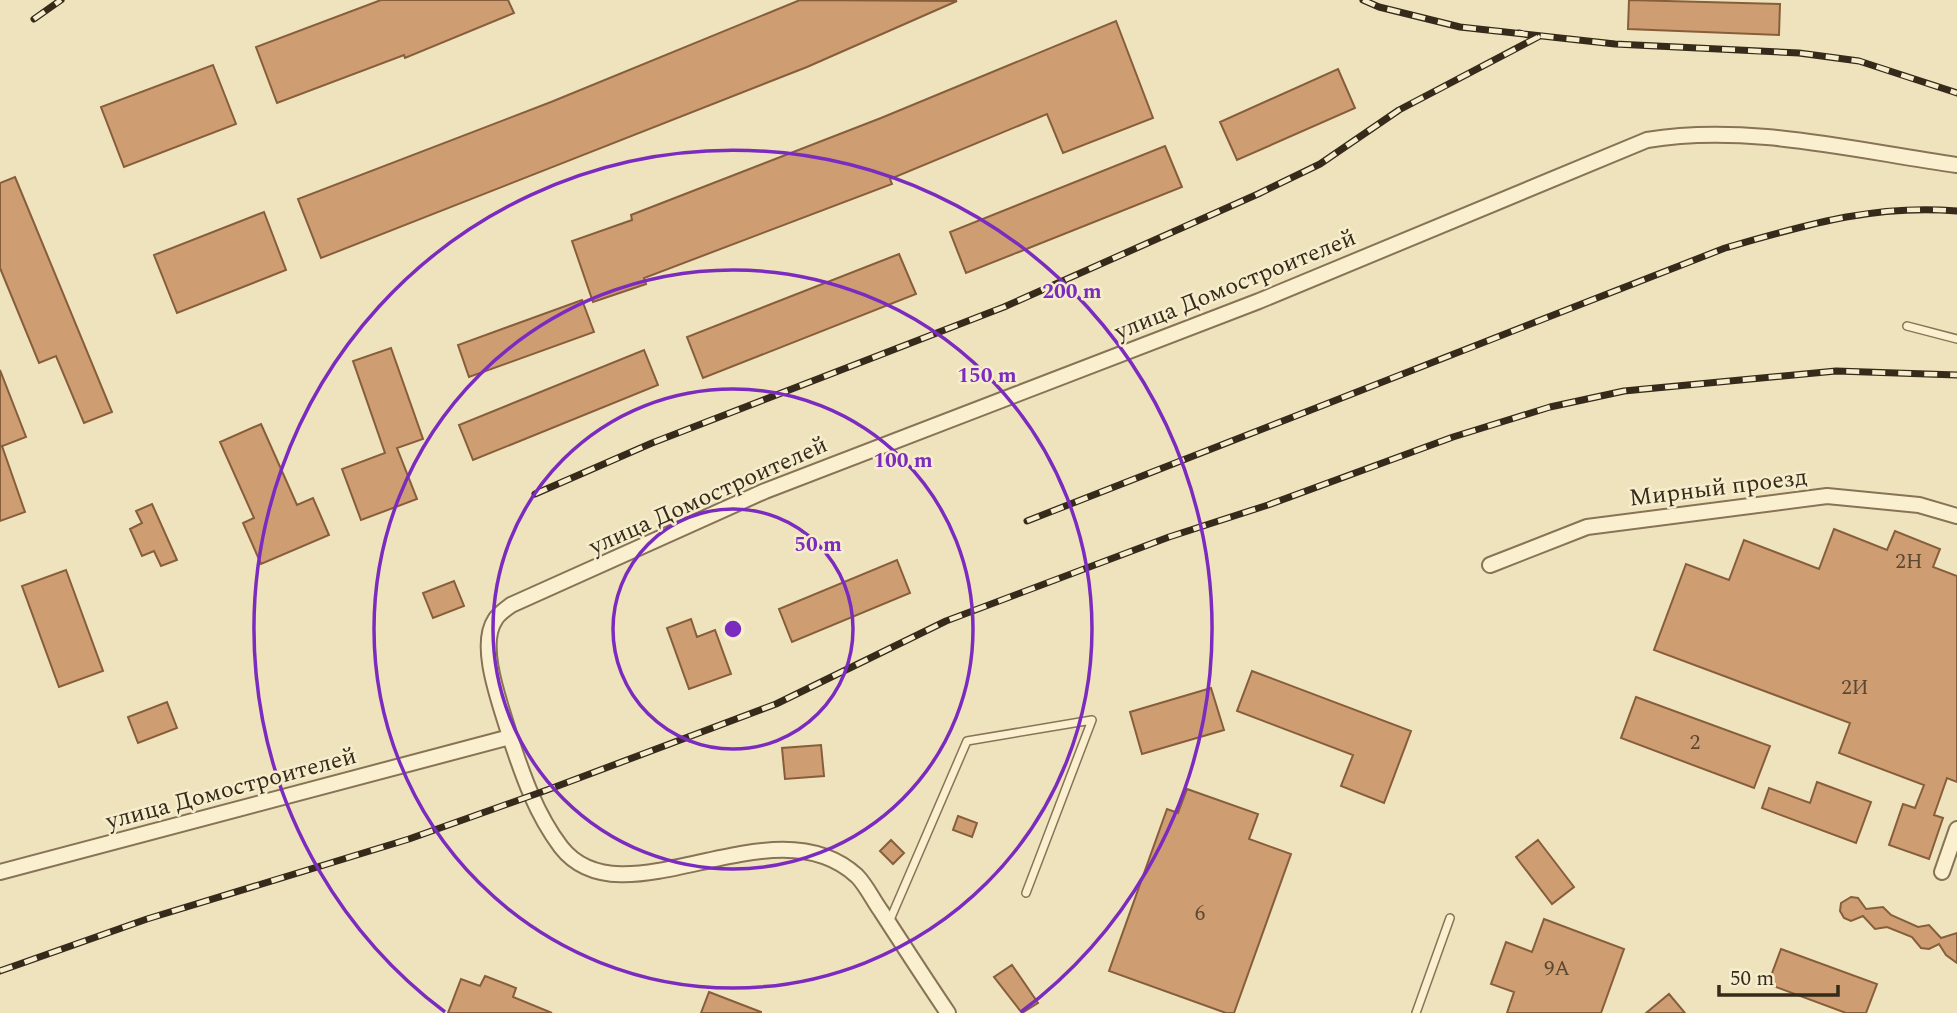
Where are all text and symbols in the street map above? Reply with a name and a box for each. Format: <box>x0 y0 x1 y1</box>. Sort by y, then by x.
street label: улица Домостроителей <box>1108 220 1362 350</box>
text: 200 m <box>1042 276 1102 308</box>
text: 150 m <box>957 360 1017 392</box>
street label: улица Домостроителей <box>582 427 834 565</box>
text: 100 m <box>873 445 933 477</box>
street label: Мирный проезд <box>1627 459 1809 517</box>
text: 50 m <box>794 529 842 561</box>
house number: 2Н <box>1895 546 1923 578</box>
centre of rings <box>721 617 745 641</box>
house number: 2И <box>1841 672 1869 704</box>
house number: 2 <box>1690 727 1700 759</box>
street label: улица Домостроителей <box>101 738 360 840</box>
house number: 6 <box>1195 898 1205 930</box>
house number: 9А <box>1544 953 1570 985</box>
scale bar <box>1719 954 1838 998</box>
text: 50 m <box>1730 963 1774 995</box>

